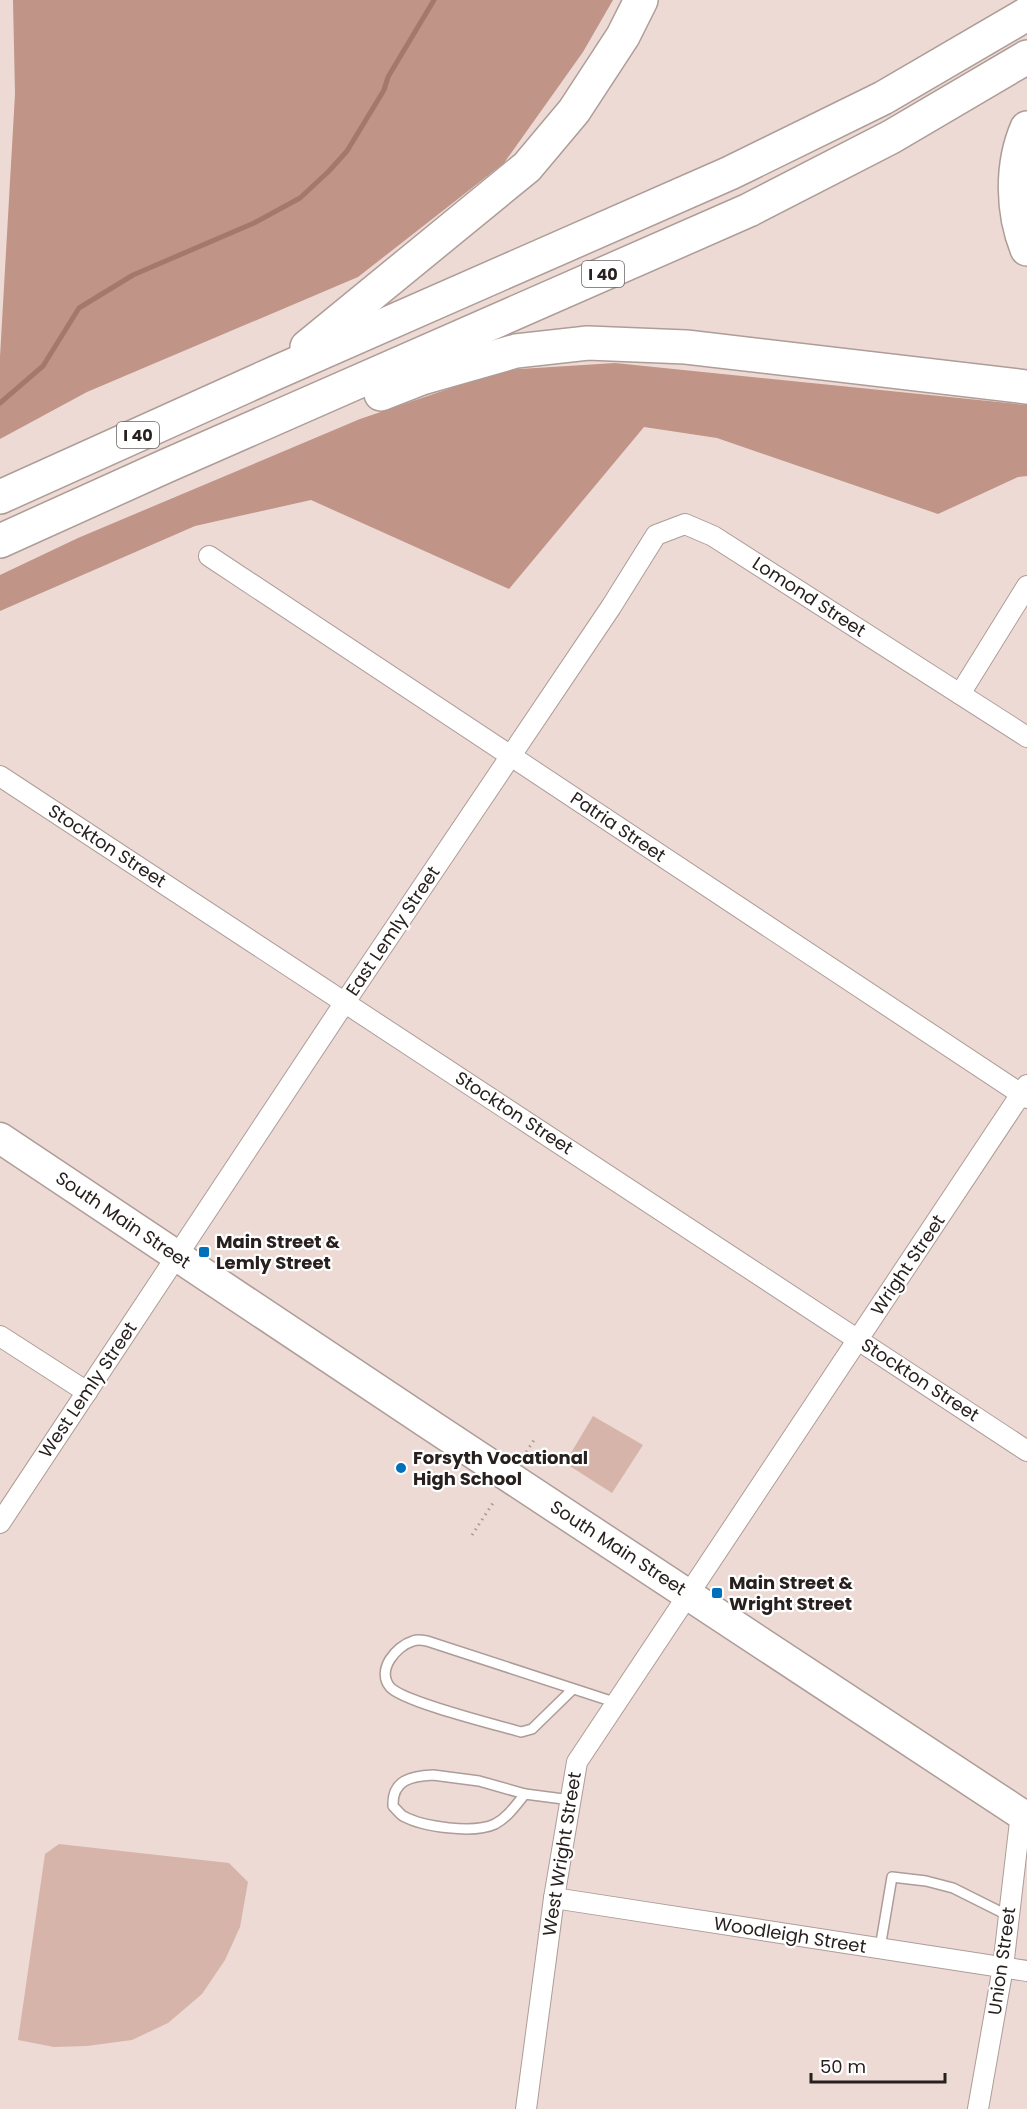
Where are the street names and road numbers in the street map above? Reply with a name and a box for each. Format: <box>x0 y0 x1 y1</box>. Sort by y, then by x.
road number: I 40 <box>582 261 624 287</box>
road number: I 40 <box>117 422 159 448</box>
street label: Lomond Street <box>748 551 871 643</box>
street label: Patria Street <box>566 785 671 868</box>
street label: Stockton Street <box>43 798 171 893</box>
street label: East Lemly Street <box>340 861 445 1001</box>
street label: Stockton Street <box>450 1065 578 1160</box>
street label: South Main Street <box>51 1165 196 1274</box>
street label: Wright Street <box>865 1209 951 1320</box>
street label: West Lemly Street <box>33 1317 142 1463</box>
street label: Stockton Street <box>856 1332 984 1427</box>
street label: South Main Street <box>545 1494 691 1601</box>
street label: West Wright Street <box>536 1770 587 1938</box>
street label: Union Street <box>982 1905 1021 2016</box>
street label: Woodleigh Street <box>712 1910 868 1959</box>

